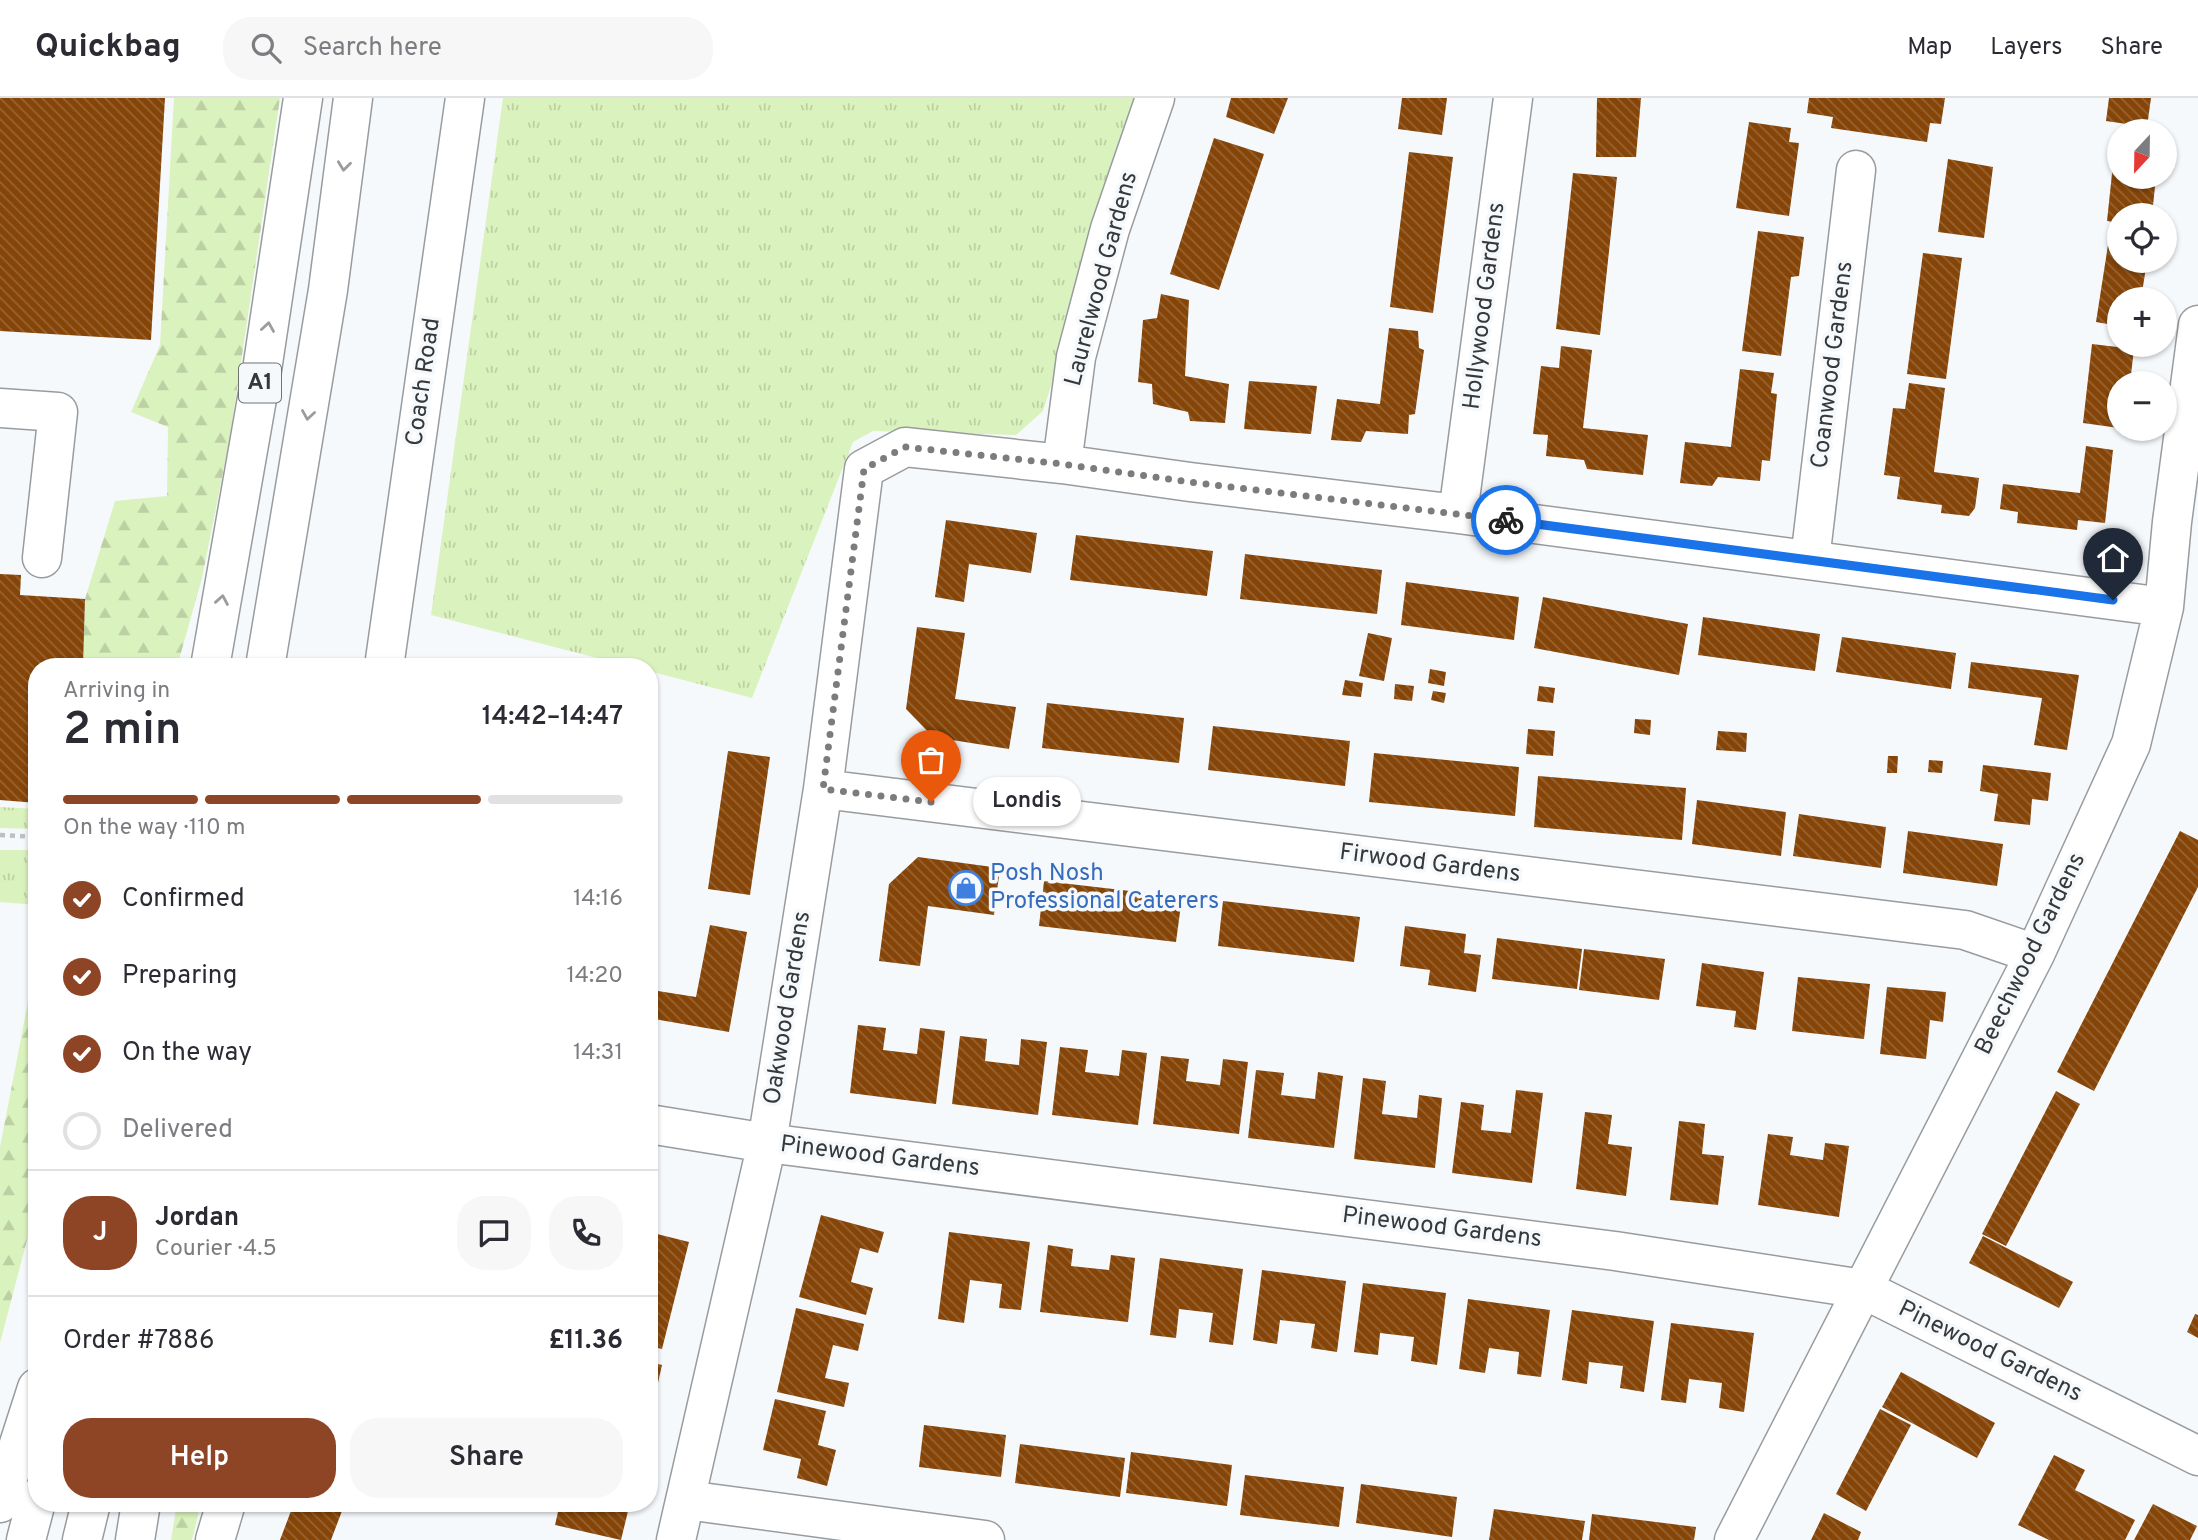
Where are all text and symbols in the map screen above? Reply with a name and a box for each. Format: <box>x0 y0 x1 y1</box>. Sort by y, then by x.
search box <box>223 17 713 80</box>
text: Quickbag <box>35 27 181 69</box>
icon: search <box>247 29 285 67</box>
text: Search here <box>303 32 442 65</box>
text: Map <box>1907 33 1952 63</box>
text: Layers <box>1990 33 2062 63</box>
text: Share <box>2100 33 2163 63</box>
north arrow <box>2107 119 2177 189</box>
map controls <box>2107 119 2177 441</box>
one-way arrow <box>336 160 351 172</box>
street label: Laurelwood Gardens <box>1059 168 1145 390</box>
street label: Hollywood Gardens <box>1457 201 1513 411</box>
button: locate <box>2107 203 2177 273</box>
street label: Coanwood Gardens <box>1805 260 1861 470</box>
button: + <box>2107 287 2177 357</box>
street label: Coach Road <box>400 316 448 448</box>
one-way arrow <box>260 321 275 333</box>
road number: A1 <box>239 364 281 402</box>
button: − <box>2107 371 2177 441</box>
one-way arrow <box>301 409 316 421</box>
courier <box>1471 485 1541 555</box>
icon: bike <box>1487 501 1525 539</box>
pin <box>2083 528 2143 600</box>
icon: home <box>2094 539 2132 577</box>
one-way arrow <box>214 594 229 606</box>
text: Arriving in <box>63 677 170 706</box>
text: 14:42–14:47 <box>482 701 623 734</box>
text: 2 min <box>63 702 182 761</box>
pin <box>901 730 961 802</box>
icon: bag <box>912 741 950 779</box>
callout: Londis <box>973 778 1082 826</box>
text: Londis <box>992 787 1062 816</box>
text: On the way · 110 m <box>63 814 246 843</box>
street label: Firwood Gardens <box>1338 838 1522 890</box>
street label: Beechwood Gardens <box>1969 848 2093 1060</box>
place label: Posh Nosh Professional Caterers <box>990 859 1219 917</box>
shop icon: Posh Nosh Professional Caterers <box>947 869 985 907</box>
icon: check <box>63 881 101 919</box>
text: Confirmed <box>122 883 245 916</box>
text: 14:16 <box>573 885 623 914</box>
street label: Oakwood Gardens <box>758 909 818 1107</box>
icon: check <box>63 958 101 996</box>
text: Preparing <box>122 960 237 993</box>
text: 14:20 <box>567 962 623 991</box>
icon: check <box>63 1035 101 1073</box>
text: On the way <box>122 1037 252 1070</box>
text: 14:31 <box>573 1039 623 1068</box>
text: Delivered <box>122 1114 233 1147</box>
street label: Pinewood Gardens <box>778 1130 982 1184</box>
button: chat <box>457 1196 531 1270</box>
button: phone <box>549 1196 623 1270</box>
street label: Pinewood Gardens <box>1340 1201 1544 1255</box>
text: Jordan <box>155 1202 239 1235</box>
text: J <box>93 1217 107 1250</box>
text: Courier · 4.5 <box>155 1235 277 1264</box>
street label: Pinewood Gardens <box>1893 1294 2087 1410</box>
text: Order #7886 <box>63 1325 214 1358</box>
text: £11.36 <box>549 1325 623 1358</box>
button: Help <box>63 1418 336 1498</box>
button: Share <box>350 1418 623 1498</box>

